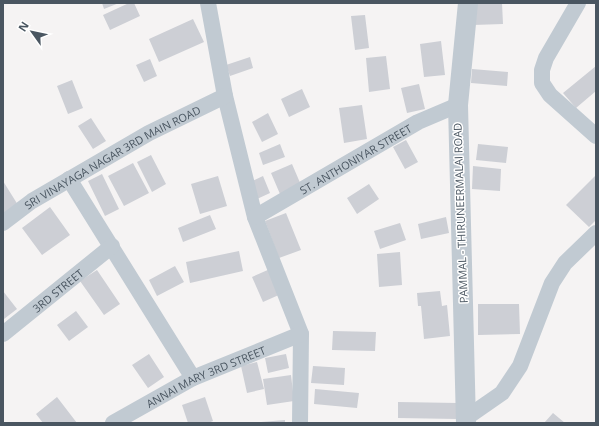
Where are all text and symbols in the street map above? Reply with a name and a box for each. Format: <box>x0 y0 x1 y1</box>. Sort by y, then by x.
north arrow <box>12 12 52 52</box>
text: N <box>14 18 32 34</box>
street label: SRI VINAYAGA NAGAR 3RD MAIN ROAD <box>21 102 203 212</box>
street label: ST. ANTHONIYAR STREET <box>296 120 414 197</box>
street label: PAMMAL - THIRUNEERMALAI ROAD <box>449 123 471 303</box>
street label: 3RD STREET <box>29 265 86 315</box>
street label: ANNAI MARY 3RD STREET <box>143 342 267 410</box>

